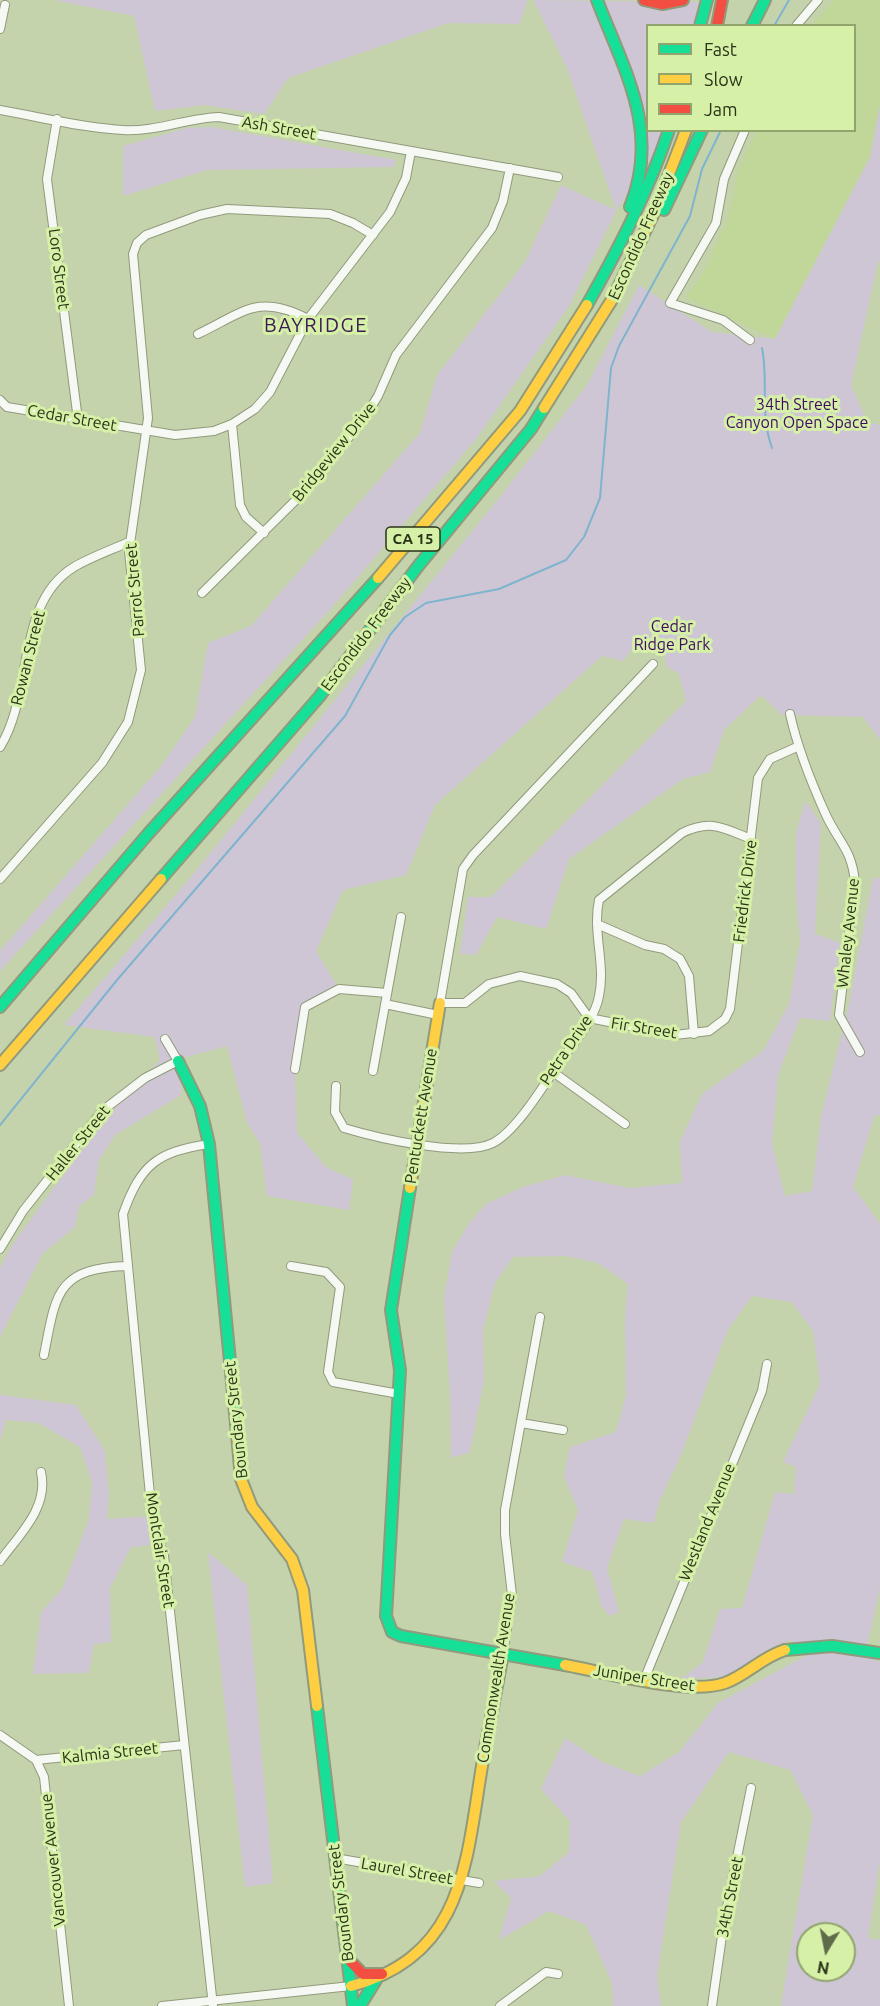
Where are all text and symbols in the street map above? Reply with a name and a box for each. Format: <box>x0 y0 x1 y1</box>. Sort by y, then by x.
legend <box>646 24 856 132</box>
text: Fast <box>704 39 737 59</box>
text: Slow <box>704 69 743 89</box>
text: Jam <box>704 99 738 119</box>
street label: Ash Street <box>240 112 318 144</box>
street label: Escondido Freeway <box>604 169 678 303</box>
street label: Loro Street <box>45 228 73 310</box>
district label: BAYRIDGE <box>264 313 368 337</box>
park label: 34th Street Canyon Open Space <box>726 395 868 433</box>
street label: Bridgeview Drive <box>288 399 380 505</box>
street label: Cedar Street <box>26 401 118 435</box>
road number: CA 15 <box>386 527 440 551</box>
street label: Parrot Street <box>121 542 149 638</box>
street label: Escondido Freeway <box>317 573 415 695</box>
street label: Rowan Street <box>7 608 49 708</box>
park label: Cedar Ridge Park <box>634 617 710 655</box>
street label: Friedrick Drive <box>729 839 761 943</box>
street label: Whaley Avenue <box>833 877 863 989</box>
street label: Petra Drive <box>536 1011 596 1089</box>
street label: Fir Street <box>610 1013 678 1043</box>
street label: Pentuckett Avenue <box>401 1047 441 1185</box>
street label: Haller Street <box>42 1102 114 1184</box>
street label: Boundary Street <box>220 1360 252 1480</box>
street label: Westland Avenue <box>675 1460 739 1584</box>
street label: Montclair Street <box>141 1491 179 1609</box>
street label: Commonwealth Avenue <box>473 1592 519 1764</box>
street label: Juniper Street <box>592 1660 696 1696</box>
street label: Kalmia Street <box>61 1738 159 1768</box>
street label: Vancouver Avenue <box>36 1793 70 1927</box>
street label: Boundary Street <box>324 1843 358 1963</box>
street label: Laurel Street <box>360 1853 454 1889</box>
street label: 34th Street <box>713 1855 747 1939</box>
north arrow <box>796 1922 856 1982</box>
text: N <box>816 1958 831 1978</box>

